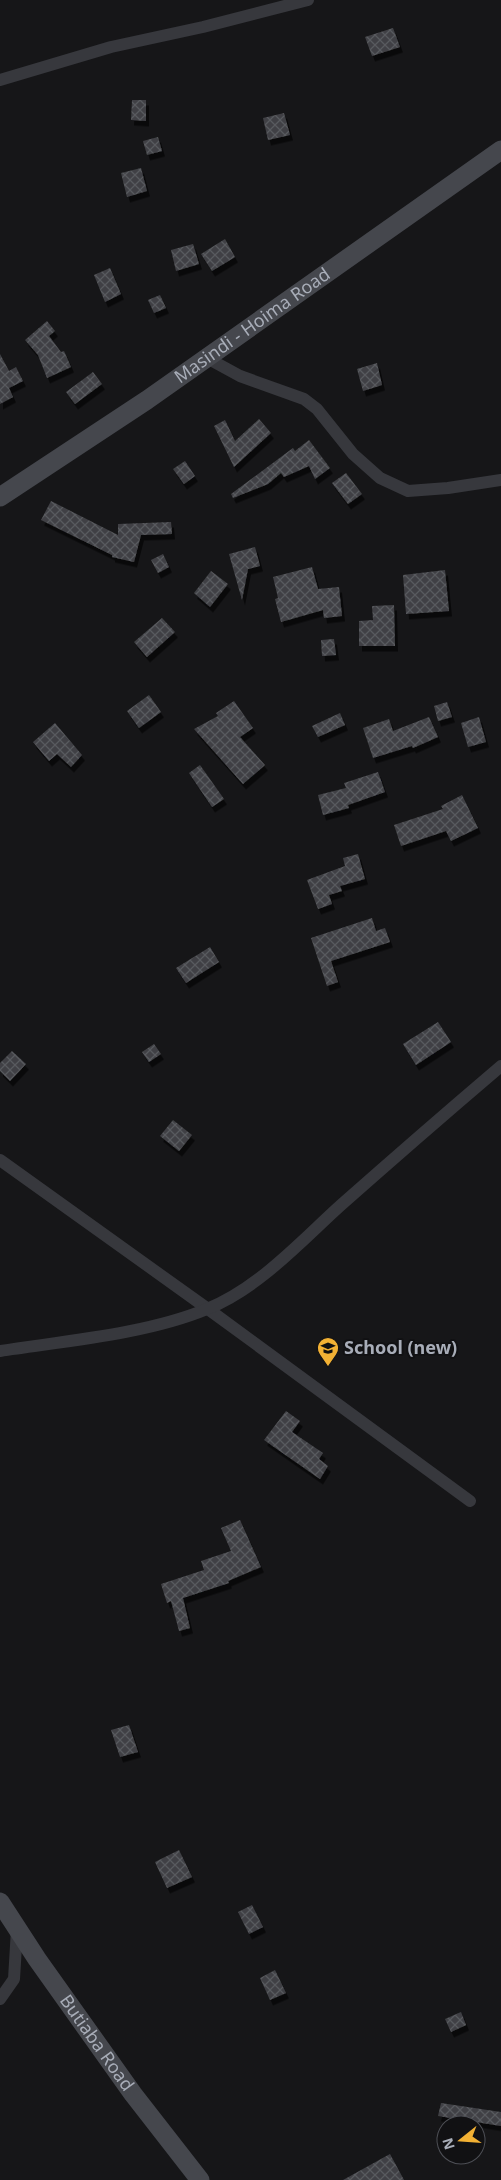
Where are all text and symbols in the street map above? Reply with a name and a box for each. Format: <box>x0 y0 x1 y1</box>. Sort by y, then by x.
street label: Masindi - Hoima Road <box>169 262 334 388</box>
place label: School (new) <box>344 1335 457 1359</box>
school or university icon: School (new) <box>316 1336 340 1367</box>
street label: Butiaba Road <box>55 1989 140 2095</box>
north arrow <box>436 2115 486 2165</box>
text: N <box>437 2136 459 2152</box>

